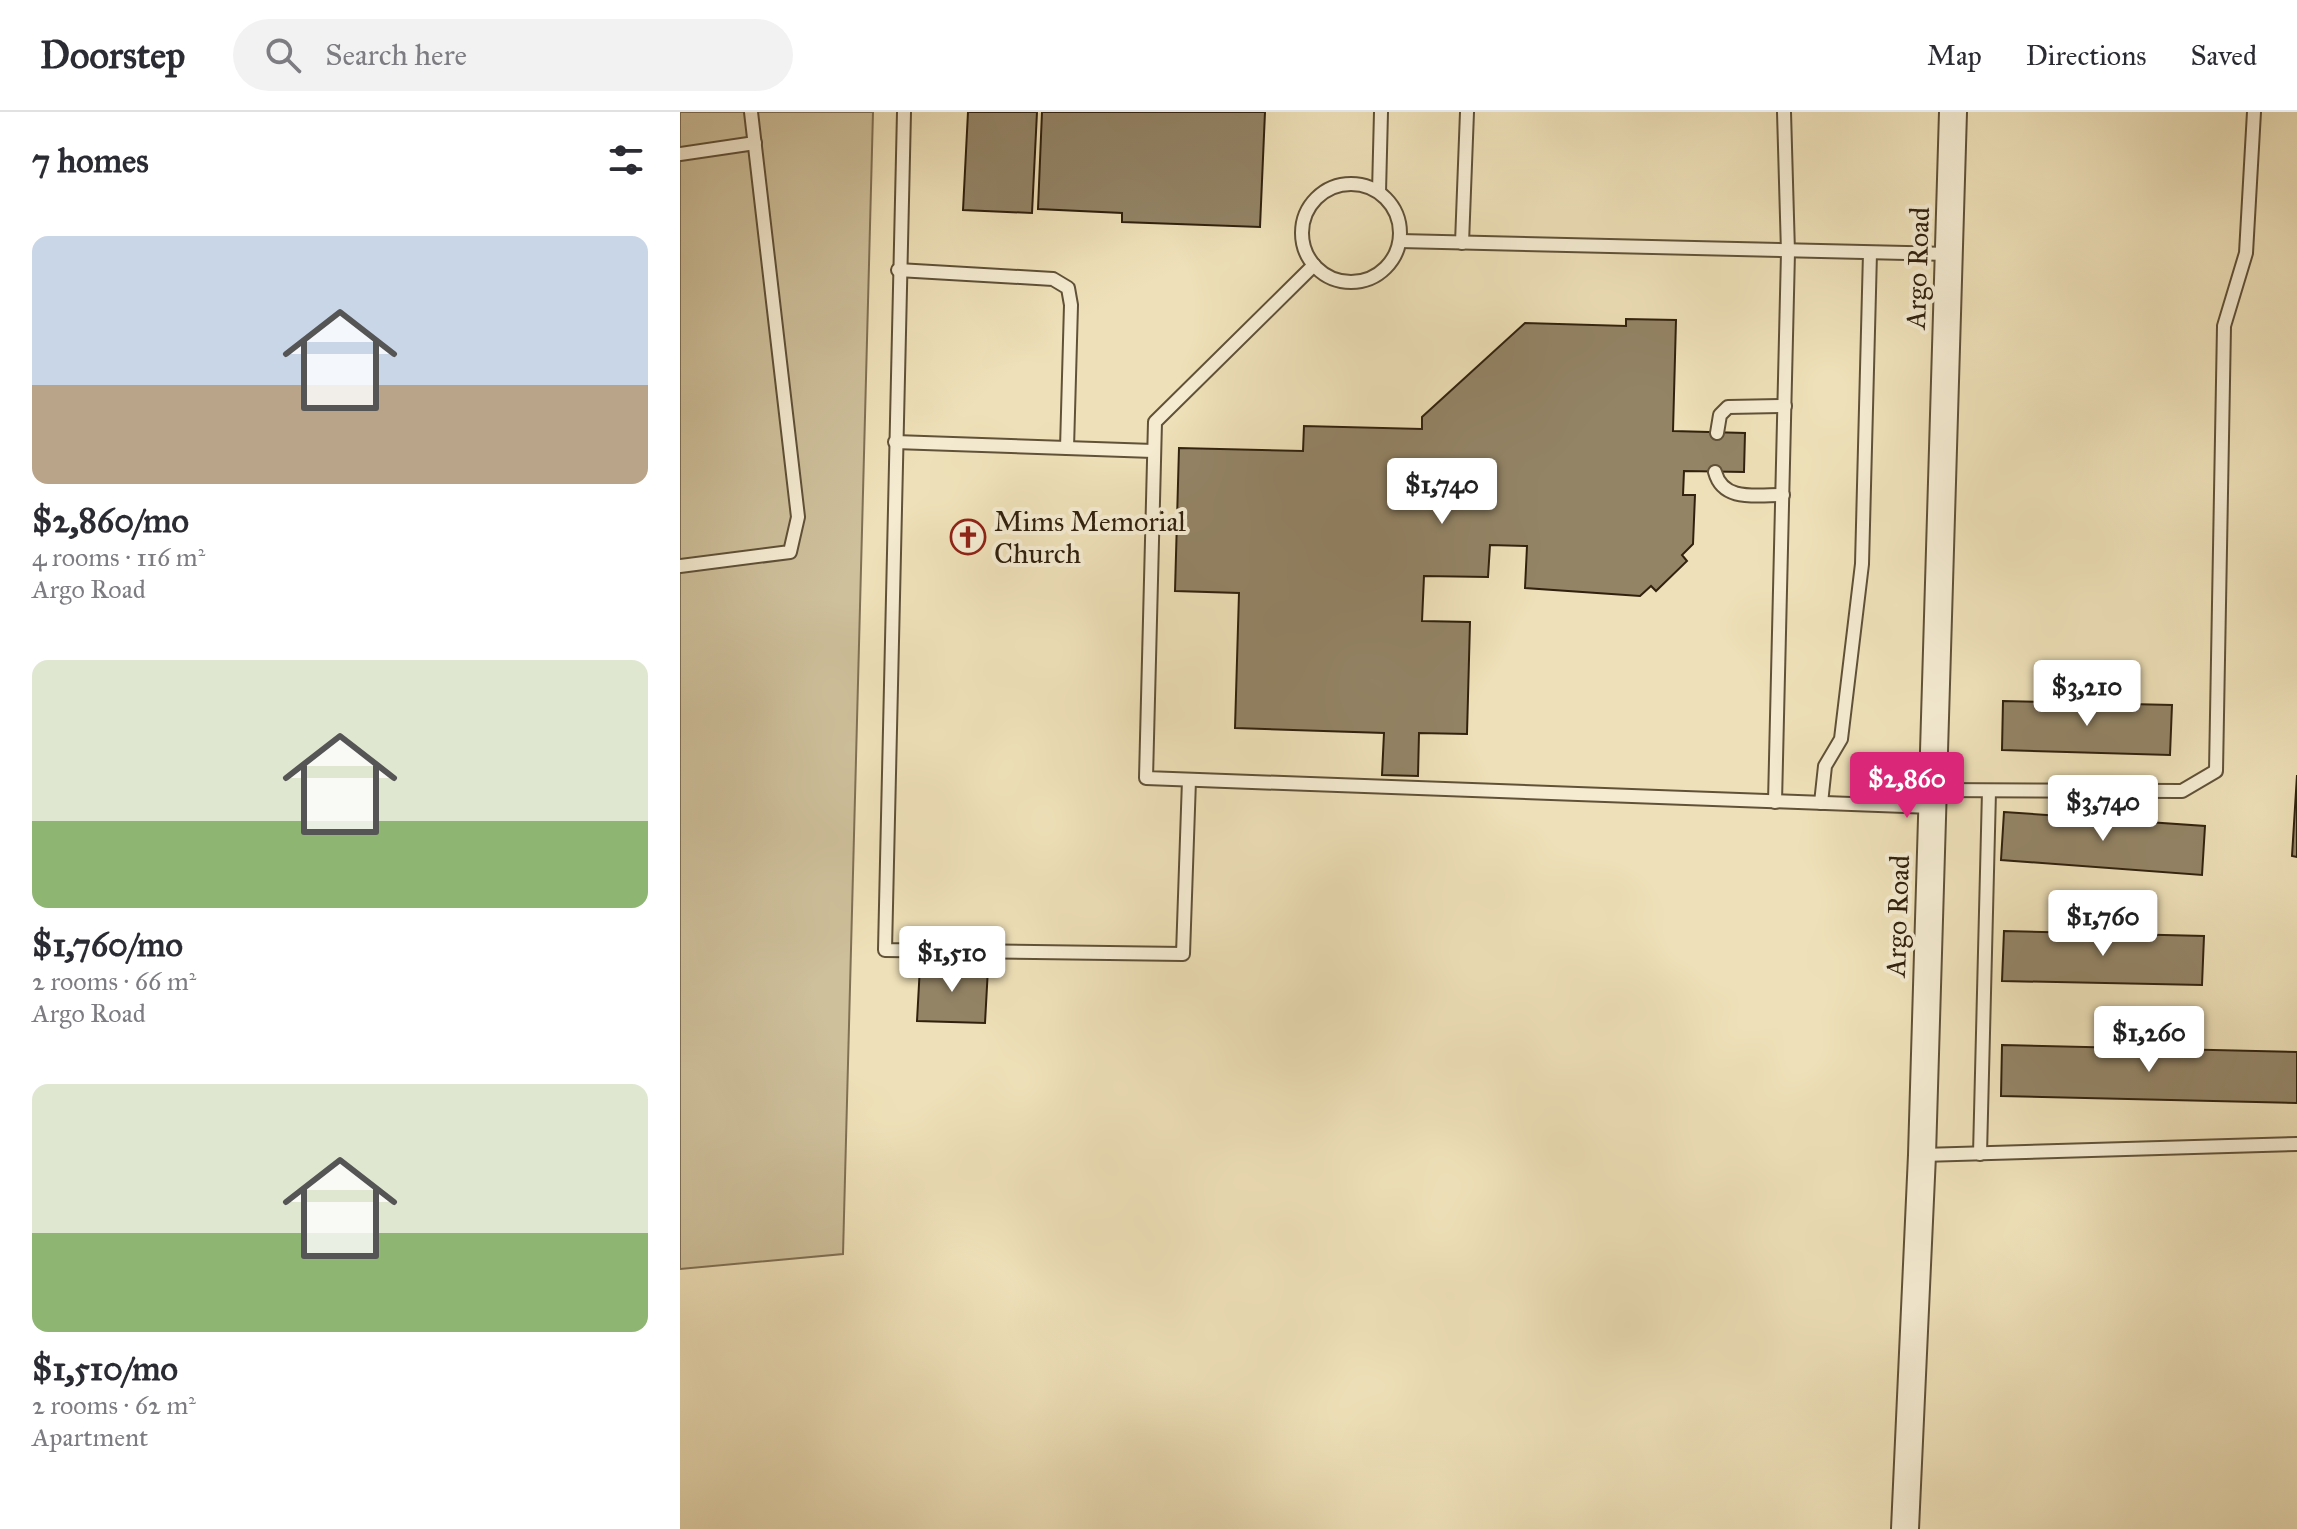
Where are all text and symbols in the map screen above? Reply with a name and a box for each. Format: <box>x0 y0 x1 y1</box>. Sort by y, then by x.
search box <box>233 19 793 91</box>
text: Doorstep <box>40 32 185 78</box>
icon: search <box>261 33 305 77</box>
text: Search here <box>325 37 467 73</box>
text: Map <box>1927 38 1982 73</box>
text: Directions <box>2026 38 2147 73</box>
text: Saved <box>2191 38 2257 73</box>
icon: filters <box>604 138 648 182</box>
text: 7 homes <box>32 140 149 181</box>
street label: Argo Road <box>1898 206 1937 331</box>
icon: home <box>268 288 412 432</box>
pin: $1,740 <box>1377 458 1507 526</box>
text: $1,740 <box>1405 468 1479 500</box>
text: $2,860/mo <box>32 500 189 541</box>
place label: Mims Memorial Church <box>994 504 1186 571</box>
church icon: Mims Memorial Church <box>949 518 987 556</box>
text: 4 rooms · 116 m² <box>32 541 205 573</box>
text: Argo Road <box>32 573 146 605</box>
pin: $3,210 <box>2022 660 2152 728</box>
text: $3,210 <box>2052 670 2122 702</box>
icon: home <box>268 712 412 856</box>
pin: $2,860 <box>1842 752 1972 820</box>
text: $2,860 <box>1868 762 1946 794</box>
pin: $3,740 <box>2038 775 2168 843</box>
text: $3,740 <box>2066 785 2140 817</box>
street label: Argo Road <box>1878 854 1917 979</box>
pin: $1,760 <box>2038 890 2168 958</box>
text: $1,760 <box>2066 900 2140 932</box>
text: $1,760/mo <box>32 924 183 965</box>
pin: $1,510 <box>887 926 1017 994</box>
text: $1,510 <box>917 936 987 968</box>
text: 2 rooms · 66 m² <box>32 965 196 997</box>
text: Argo Road <box>32 997 146 1029</box>
pin: $1,260 <box>2084 1006 2214 1074</box>
text: $1,260 <box>2112 1016 2186 1048</box>
icon: home <box>268 1136 412 1280</box>
text: $1,510/mo <box>32 1348 178 1389</box>
text: 2 rooms · 62 m² <box>32 1389 196 1421</box>
text: Apartment <box>32 1421 148 1453</box>

